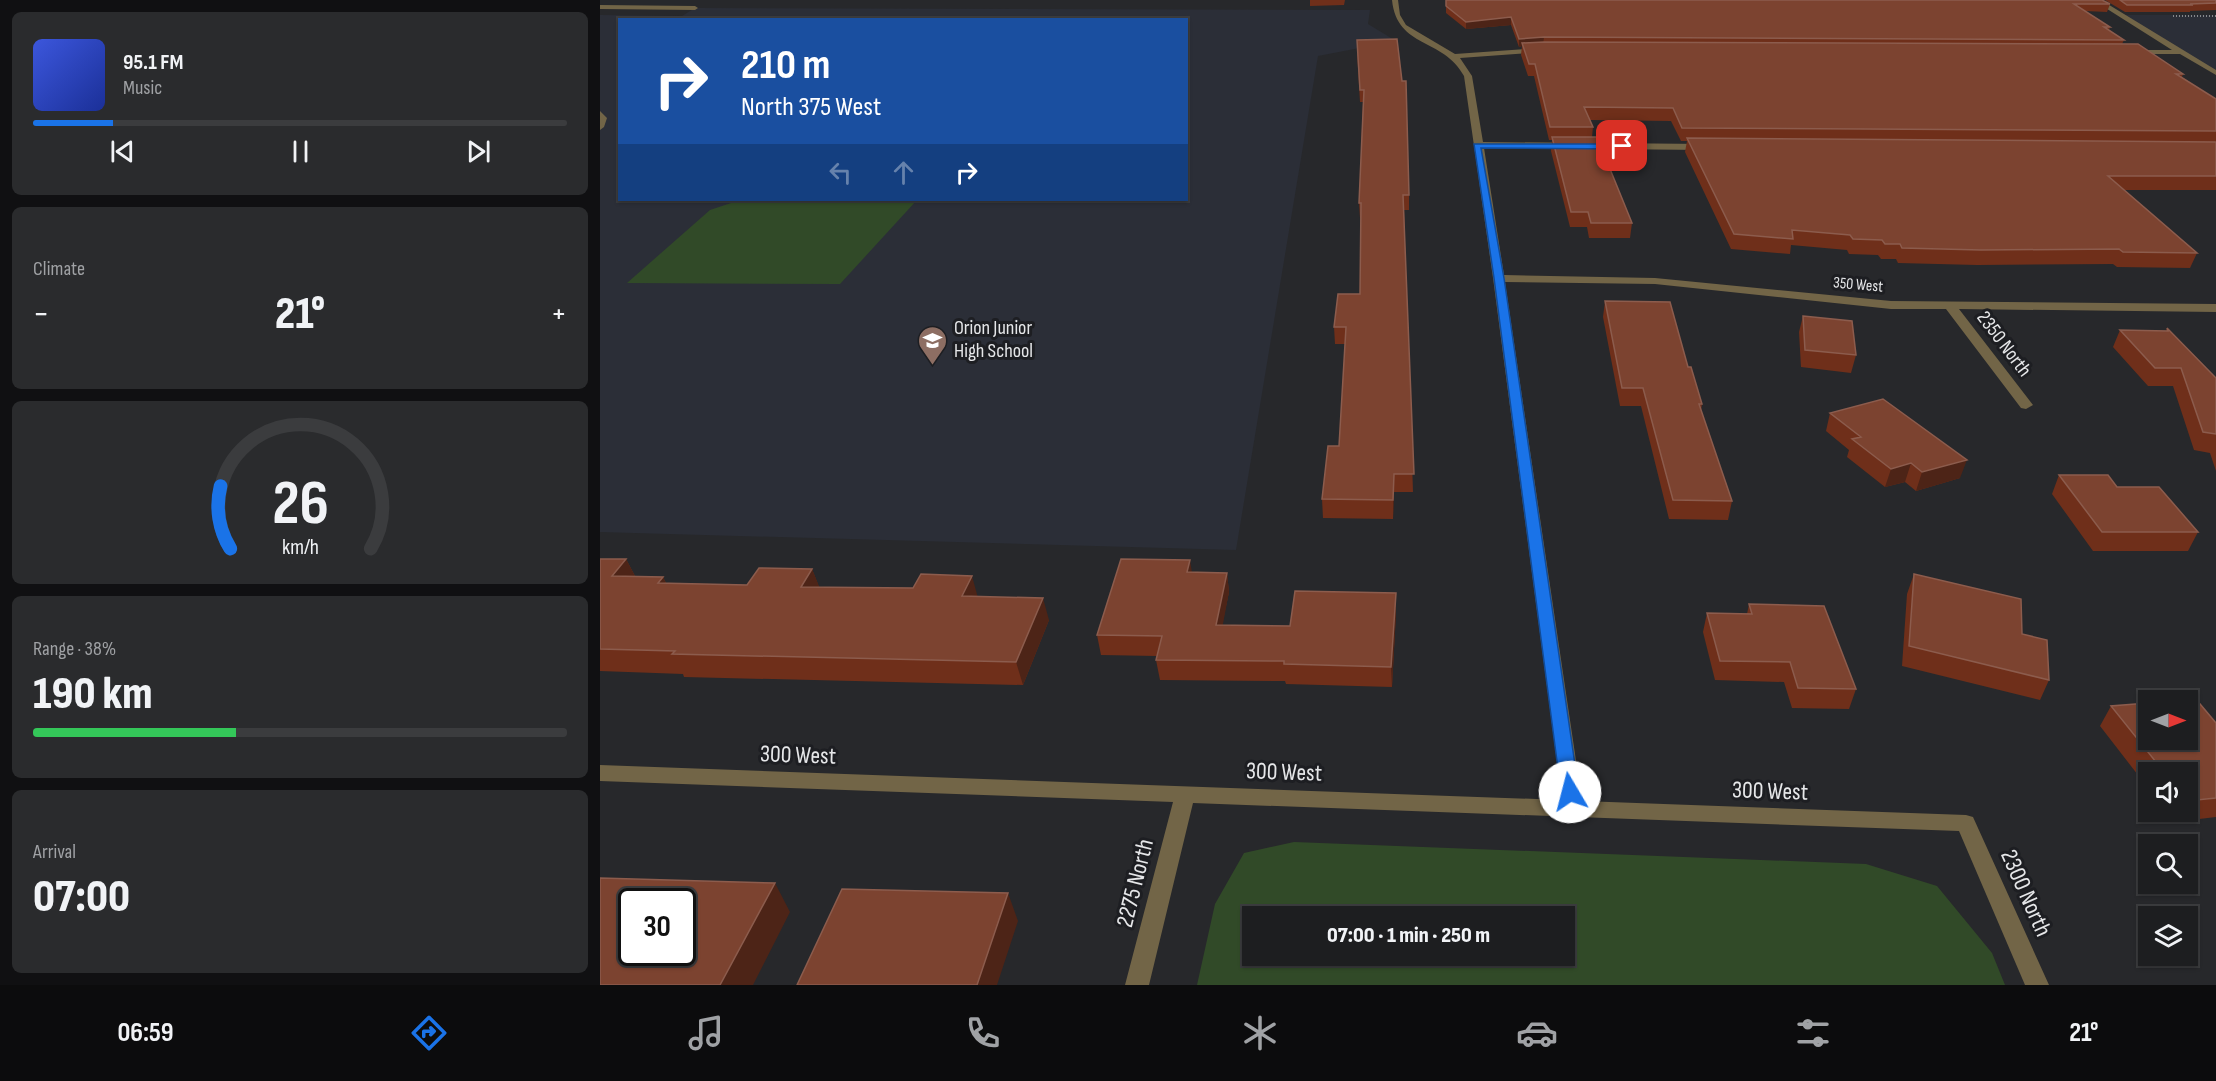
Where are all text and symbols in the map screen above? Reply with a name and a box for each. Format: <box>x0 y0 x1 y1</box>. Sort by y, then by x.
text: 210 m <box>741 40 830 91</box>
icon: right <box>642 42 720 120</box>
text: 95.1 FM <box>123 49 183 76</box>
text: Music <box>123 76 162 100</box>
text: North 375 West <box>741 91 881 123</box>
pin <box>1596 120 1647 171</box>
icon: arrive <box>1605 129 1638 162</box>
icon: previous <box>106 135 139 168</box>
icon: pause <box>284 135 317 168</box>
icon: next <box>462 135 495 168</box>
icon: left <box>824 156 857 189</box>
icon: ahead <box>887 156 920 189</box>
icon: right <box>950 156 983 189</box>
text: Climate <box>33 257 85 281</box>
street label: 350 West <box>1832 273 1884 297</box>
text: 21° <box>275 287 325 342</box>
text: − <box>33 294 49 334</box>
text: + <box>551 294 567 334</box>
street label: 2350 North <box>1972 306 2036 382</box>
place label: Orion Junior High School <box>954 316 1033 363</box>
school or university icon: Orion Junior High School <box>917 324 949 366</box>
text: 26 <box>272 468 328 543</box>
text: km/h <box>281 536 319 561</box>
text: Range · 38% <box>33 637 116 661</box>
text: 190 km <box>33 667 153 722</box>
north arrow <box>2138 690 2198 750</box>
map controls <box>2138 690 2198 966</box>
street label: 300 West <box>759 739 837 771</box>
street label: 300 West <box>1245 756 1323 788</box>
position arrow <box>1538 760 1602 824</box>
button: sound <box>2138 762 2198 822</box>
street label: 300 West <box>1731 775 1809 807</box>
button: search <box>2138 834 2198 894</box>
street label: 2275 North <box>1110 836 1160 930</box>
text: Arrival <box>33 840 76 864</box>
street label: 2300 North <box>1994 845 2058 941</box>
text: 07:00 <box>33 870 130 925</box>
speed limit sign: 30 <box>618 888 696 966</box>
button: layers <box>2138 906 2198 966</box>
text: 07:00 · 1 min · 250 m <box>1327 922 1490 949</box>
icon: directions <box>408 1012 450 1054</box>
icon: music <box>685 1012 727 1054</box>
icon: phone <box>962 1012 1004 1054</box>
icon: climate <box>1239 1012 1281 1054</box>
icon: car <box>1516 1012 1558 1054</box>
icon: filters <box>1792 1012 1834 1054</box>
text: 06:59 <box>117 1017 174 1049</box>
text: 21° <box>2069 1017 2099 1049</box>

